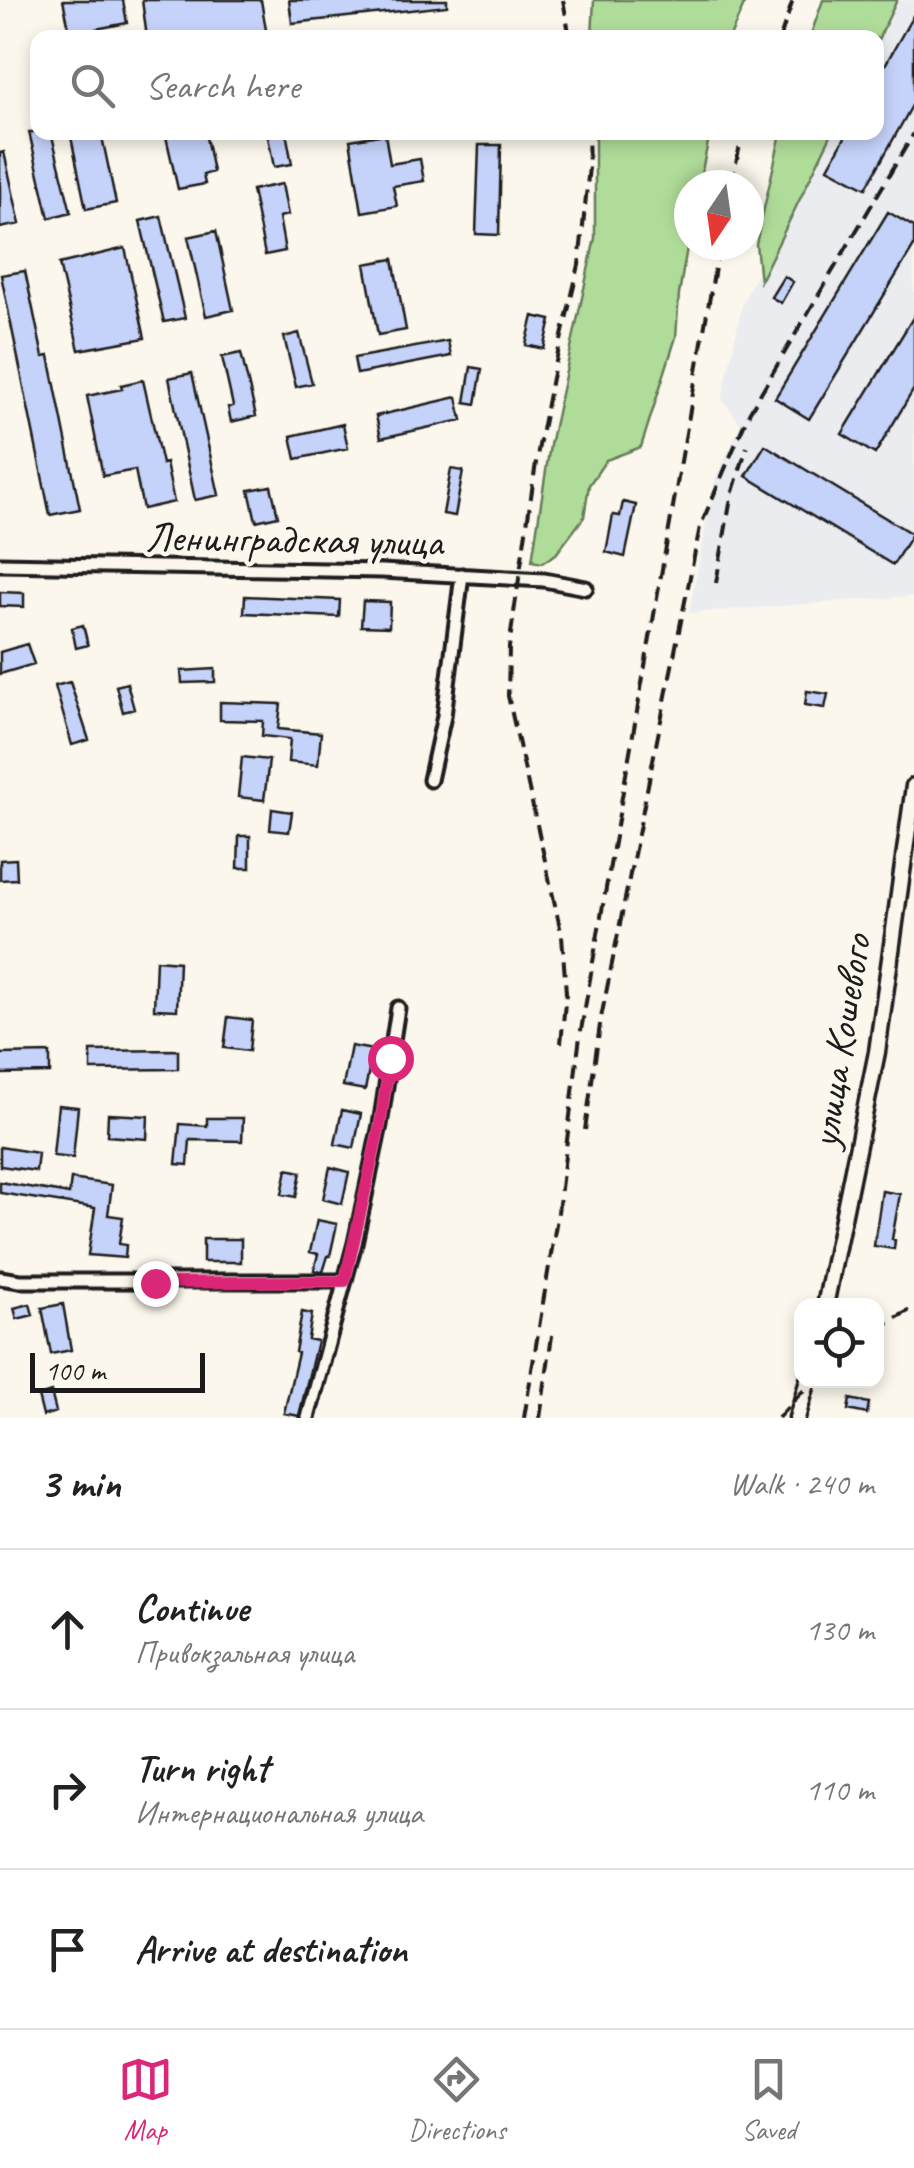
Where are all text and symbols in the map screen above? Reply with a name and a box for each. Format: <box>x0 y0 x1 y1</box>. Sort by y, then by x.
search box <box>30 30 884 140</box>
icon: search <box>65 58 120 113</box>
text: Search here <box>145 62 300 109</box>
north arrow <box>674 170 764 260</box>
street label: Ленинградская улица <box>145 510 446 569</box>
street label: улица Кошевого <box>797 929 884 1155</box>
route start <box>368 1036 414 1082</box>
route end <box>133 1261 179 1307</box>
map controls <box>794 1298 884 1388</box>
button: locate <box>794 1298 884 1388</box>
scale bar <box>30 1348 205 1392</box>
text: 100 m <box>45 1353 105 1388</box>
text: 3 min <box>40 1457 120 1510</box>
text: Walk · 240 m <box>730 1463 874 1504</box>
text: Continue <box>135 1585 249 1632</box>
icon: ahead <box>40 1602 95 1657</box>
text: 130 m <box>805 1609 874 1650</box>
text: Привокзальная улица <box>135 1632 354 1673</box>
text: Turn right <box>135 1745 269 1792</box>
icon: right <box>40 1762 95 1817</box>
text: 110 m <box>805 1769 874 1810</box>
text: Интернациональная улица <box>135 1792 423 1833</box>
icon: arrive <box>40 1922 95 1977</box>
text: Arrive at destination <box>135 1926 407 1973</box>
tab: Map <box>118 2052 173 2147</box>
tab: Directions <box>408 2052 506 2147</box>
tab: Saved <box>741 2052 796 2147</box>

